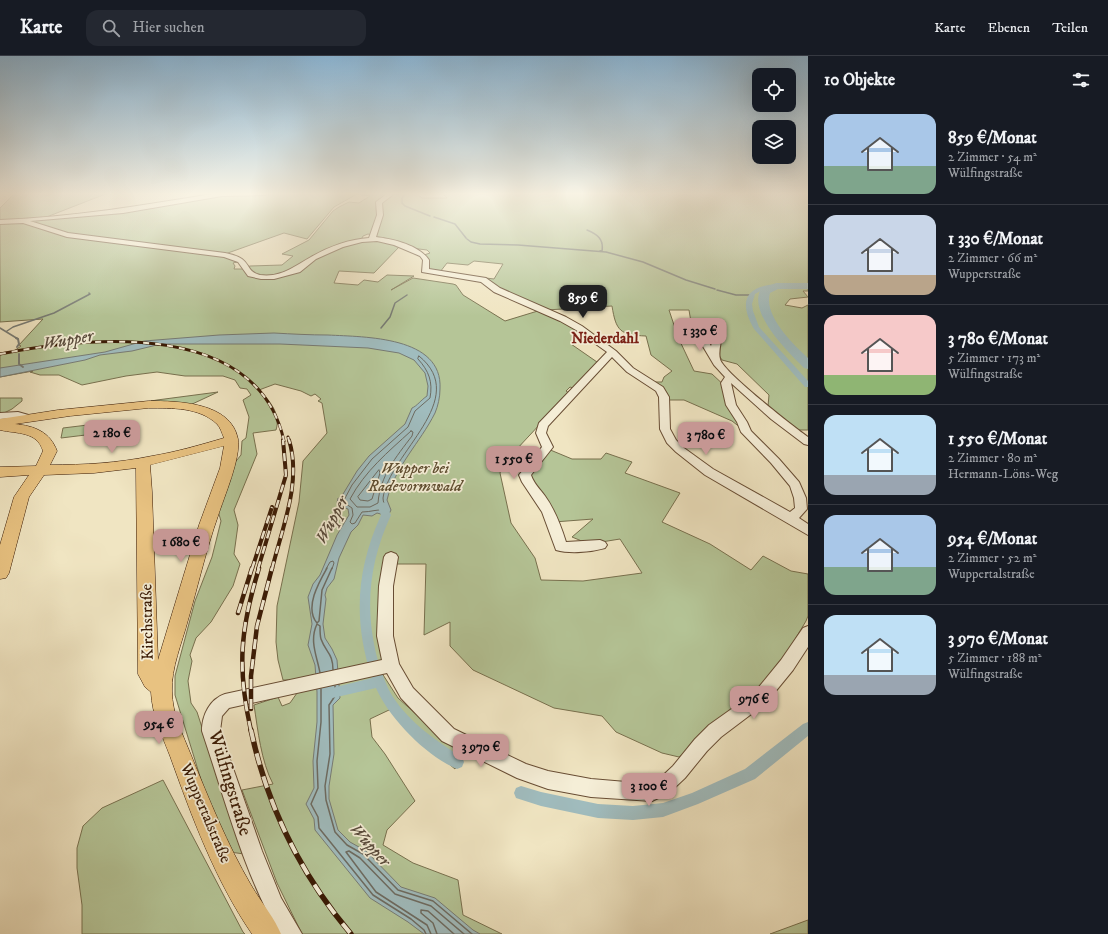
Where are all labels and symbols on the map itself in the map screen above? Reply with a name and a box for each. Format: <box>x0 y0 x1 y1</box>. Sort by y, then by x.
pin: 859 € <box>555 285 611 319</box>
pin: 1 330 € <box>663 318 737 352</box>
water label: Wupper <box>41 324 97 355</box>
district label: Niederdahl <box>571 329 639 348</box>
pin: 2 180 € <box>75 420 149 454</box>
pin: 3 780 € <box>669 422 743 456</box>
pin: 1 550 € <box>477 446 551 480</box>
park label: Wupper bei Radevormwald <box>367 458 464 496</box>
water label: Wupper <box>310 491 355 548</box>
pin: 1 680 € <box>144 529 218 563</box>
street label: Kirchstraße <box>136 583 158 660</box>
pin: 976 € <box>726 686 782 720</box>
pin: 954 € <box>131 711 187 745</box>
street label: Wülfingstraße <box>203 727 257 839</box>
pin: 3 970 € <box>444 734 518 768</box>
street label: Wuppertalstraße <box>176 759 236 866</box>
pin: 3 100 € <box>612 773 686 807</box>
water label: Wupper <box>345 819 396 873</box>

